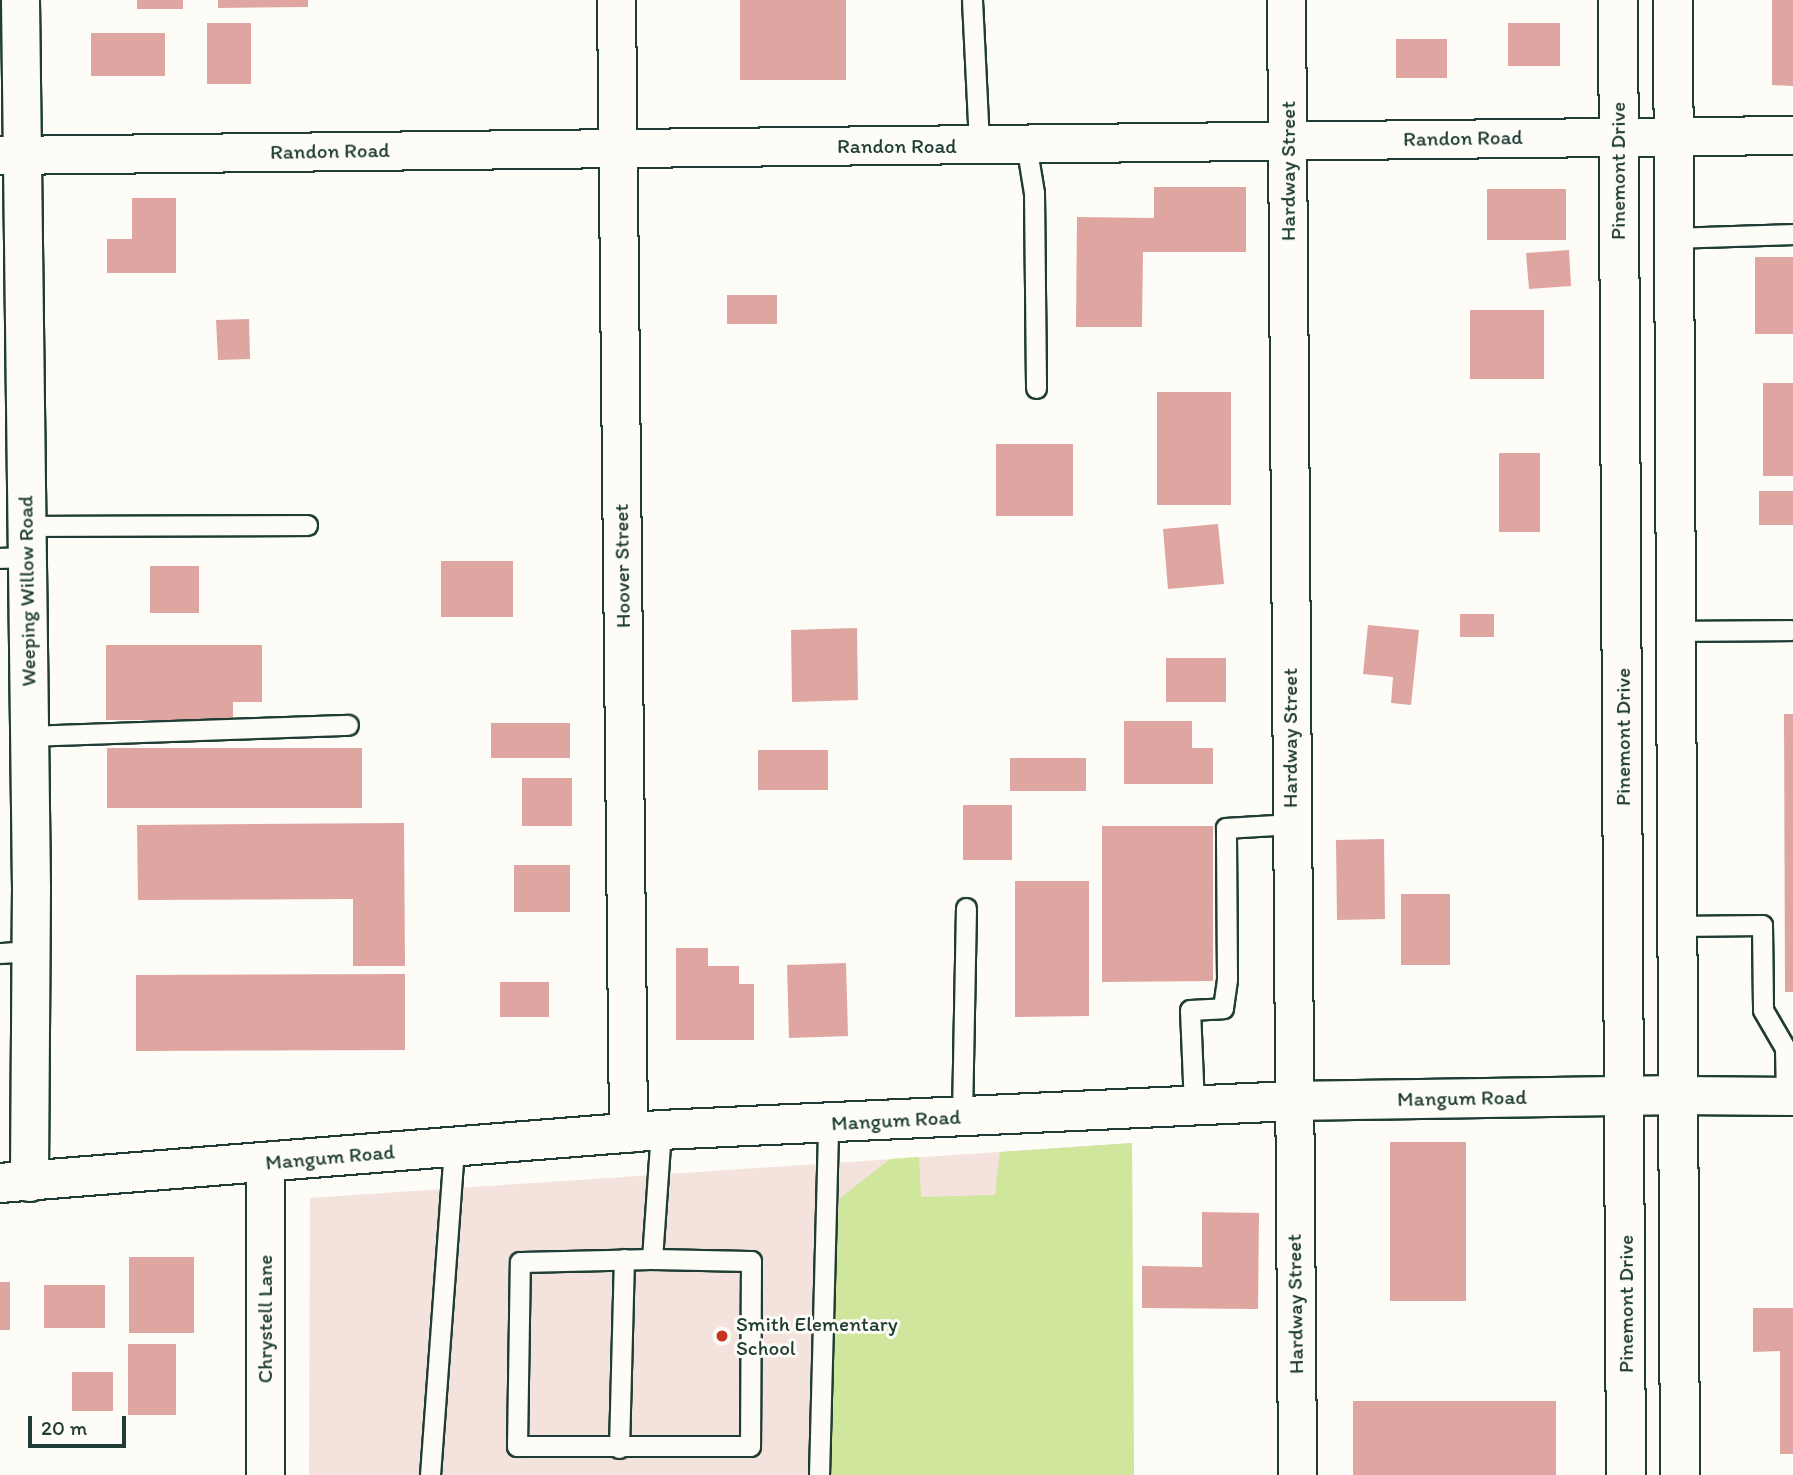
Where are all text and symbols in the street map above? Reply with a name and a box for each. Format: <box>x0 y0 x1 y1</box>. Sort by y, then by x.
street label: Hardway Street <box>1275 101 1301 241</box>
street label: Pinemont Drive <box>1605 102 1631 240</box>
street label: Randon Road <box>1403 124 1523 152</box>
street label: Randon Road <box>837 133 957 159</box>
street label: Randon Road <box>270 137 390 165</box>
street label: Weeping Willow Road <box>13 496 41 686</box>
street label: Hoover Street <box>608 504 636 628</box>
street label: Hardway Street <box>1277 668 1303 808</box>
street label: Pinemont Drive <box>1610 668 1636 806</box>
street label: Mangum Road <box>1397 1084 1527 1112</box>
street label: Mangum Road <box>831 1104 961 1136</box>
street label: Mangum Road <box>265 1139 395 1175</box>
street label: Hardway Street <box>1281 1234 1309 1374</box>
street label: Pinemont Drive <box>1613 1235 1639 1373</box>
street label: Chrystell Lane <box>252 1254 278 1384</box>
place label: Smith Elementary School <box>736 1311 898 1361</box>
marker: Smith Elementary School <box>714 1328 730 1344</box>
scale bar <box>32 1402 130 1446</box>
text: 20 m <box>41 1415 87 1440</box>

